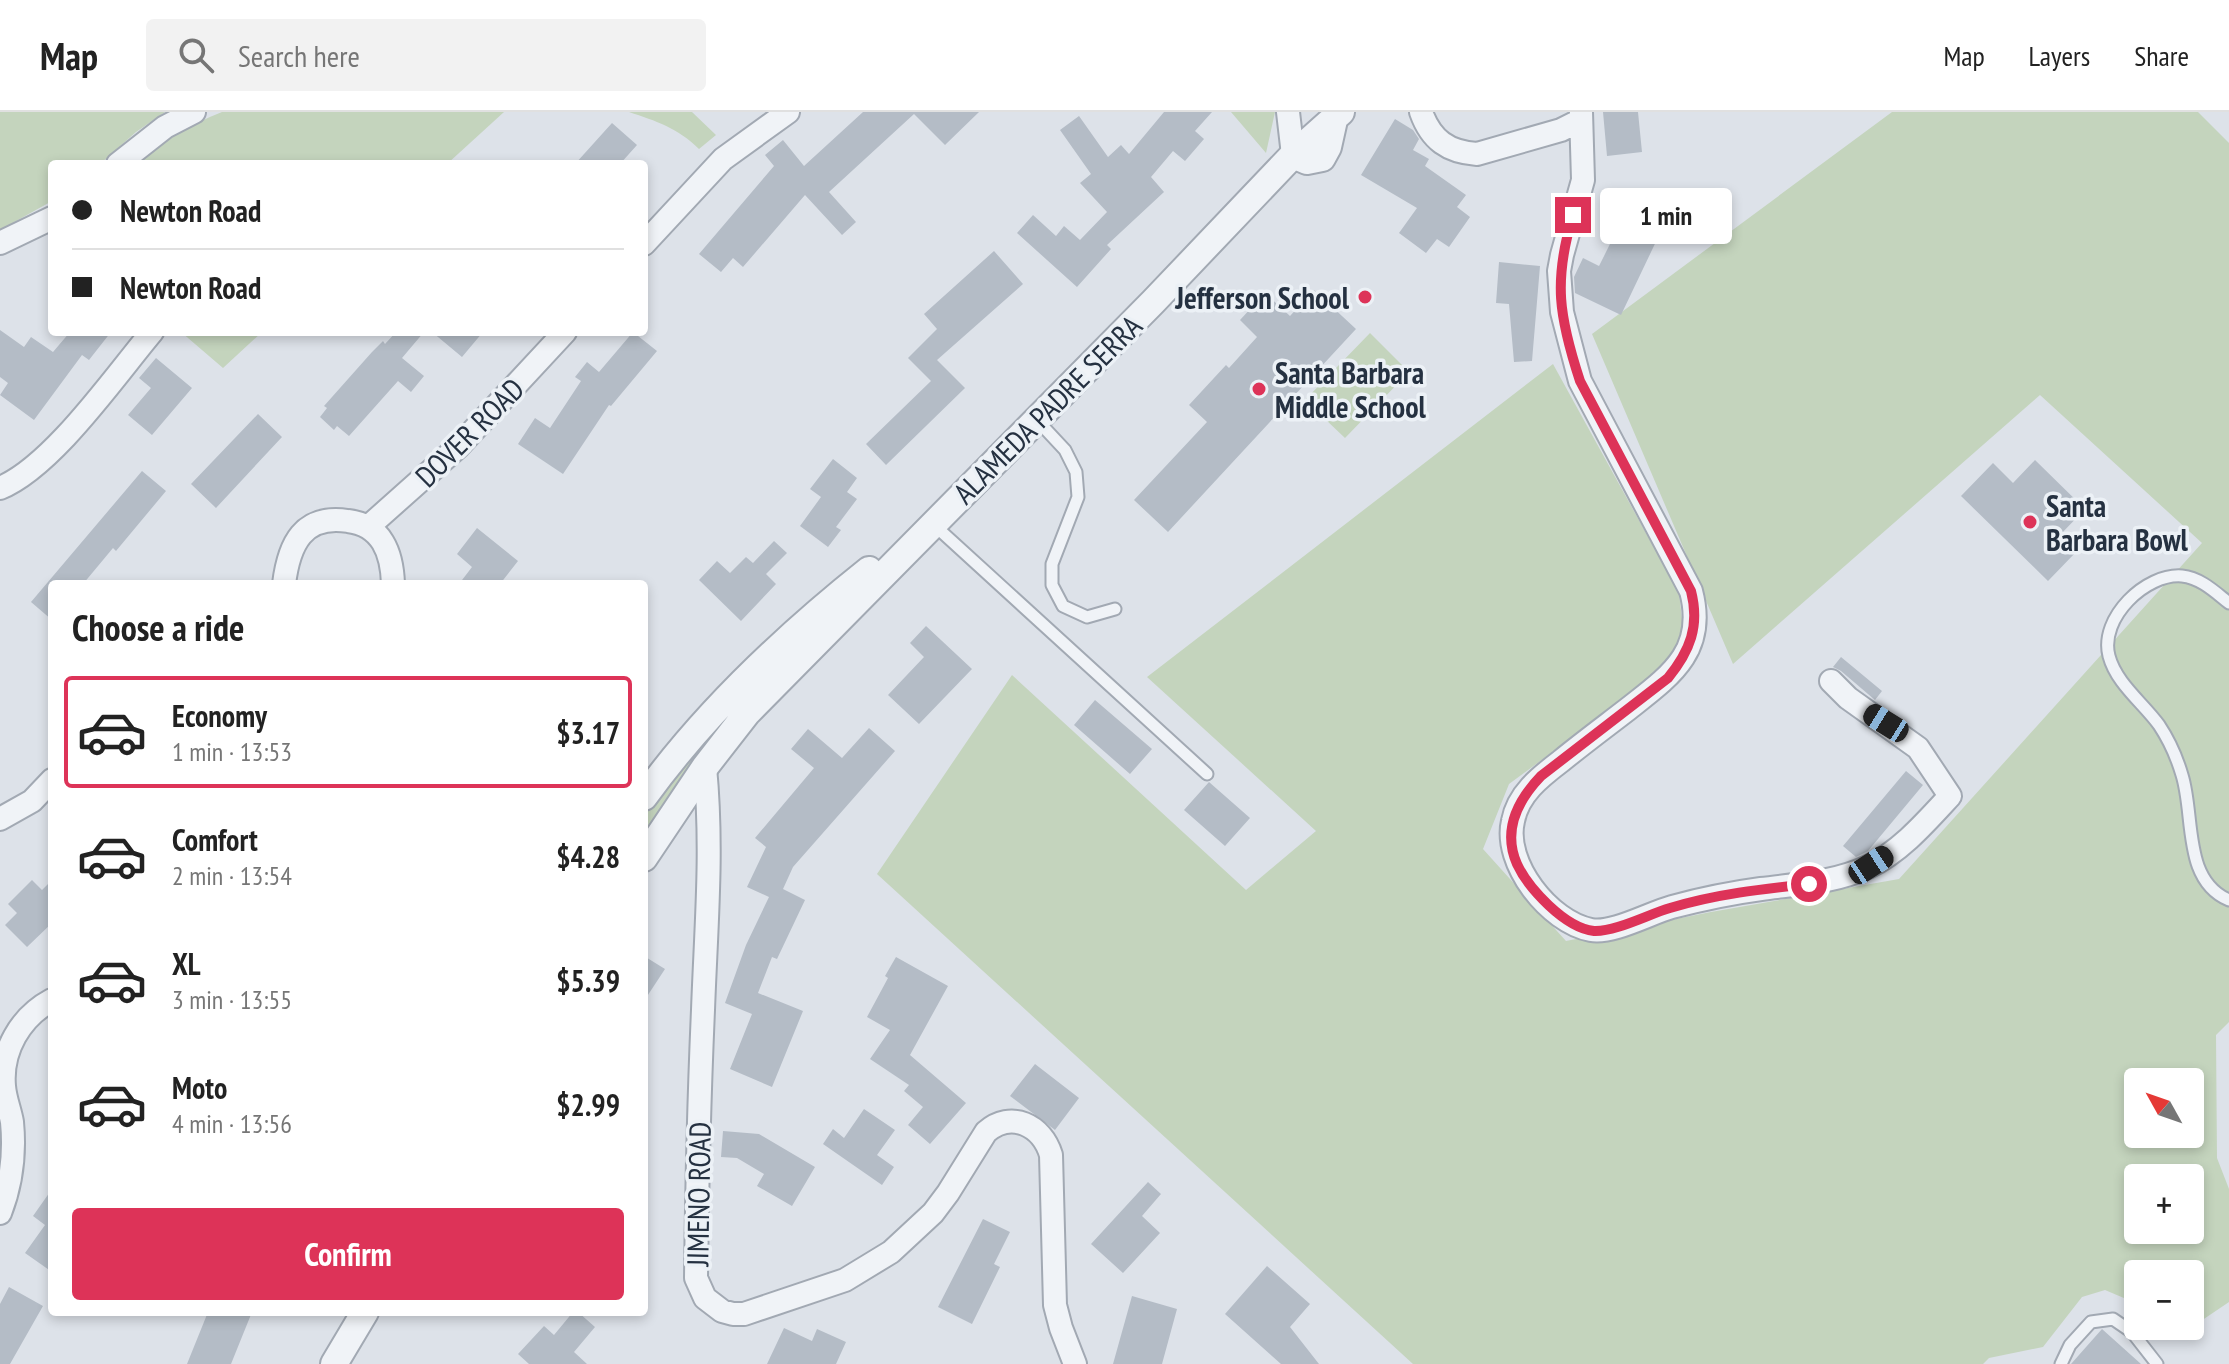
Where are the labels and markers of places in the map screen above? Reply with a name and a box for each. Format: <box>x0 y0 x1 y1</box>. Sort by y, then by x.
place label: Jefferson School <box>1174 278 1350 317</box>
marker: Jefferson School <box>1356 288 1374 306</box>
place label: Santa Barbara Middle School <box>1275 353 1426 426</box>
marker: Santa Barbara Middle School <box>1250 380 1268 398</box>
place label: Santa Barbara Bowl <box>2046 486 2189 559</box>
marker: Santa Barbara Bowl <box>2021 513 2039 531</box>

